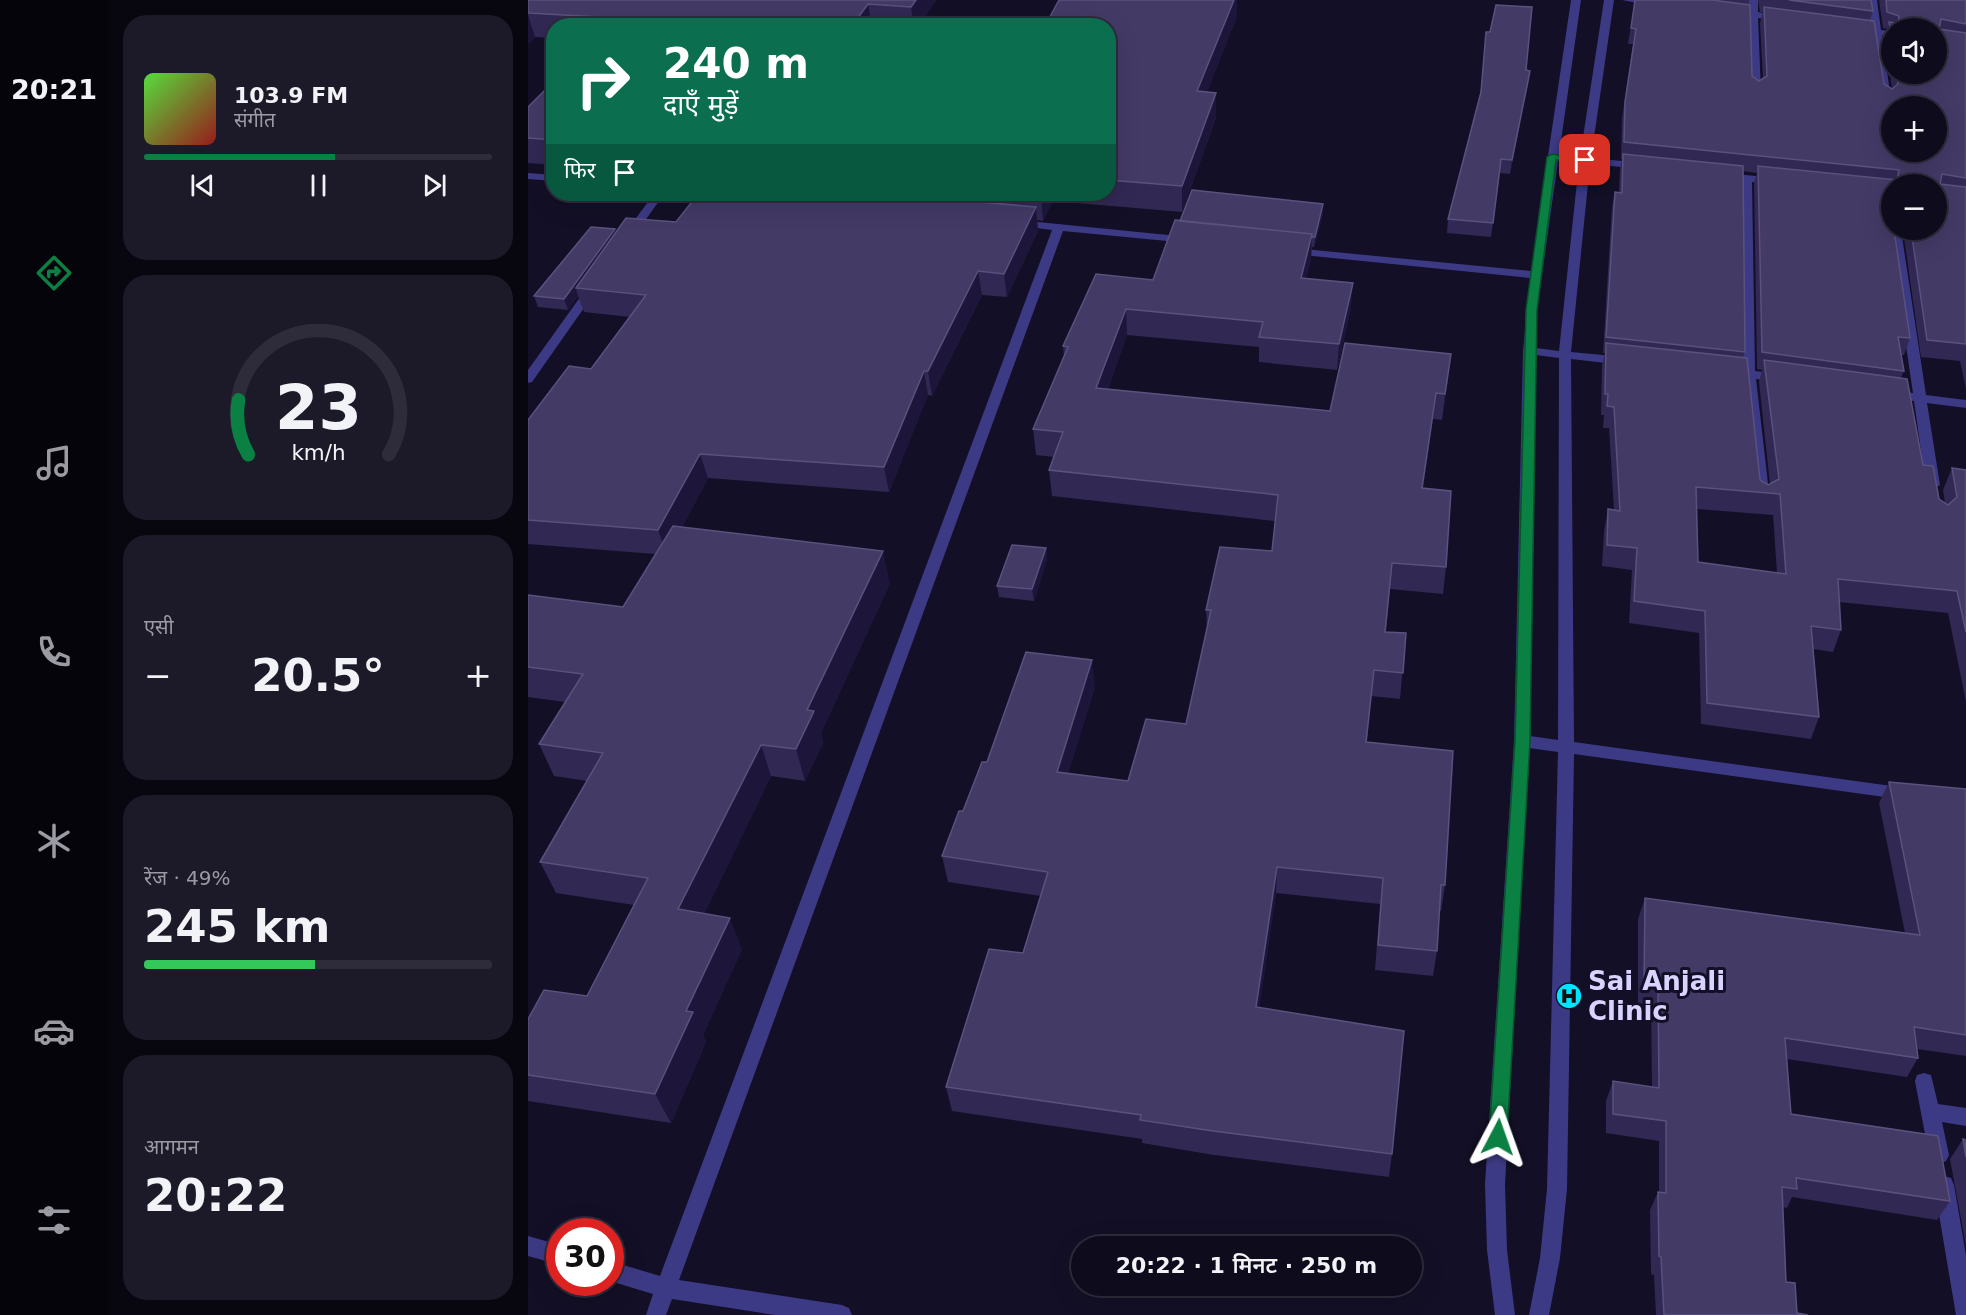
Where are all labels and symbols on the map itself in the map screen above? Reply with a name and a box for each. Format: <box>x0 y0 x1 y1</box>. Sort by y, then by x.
pin <box>1559 134 1610 185</box>
place label: Sai Anjali Clinic <box>1588 966 1725 1026</box>
hospital icon: Sai Anjali Clinic <box>1554 981 1584 1011</box>
position arrow <box>1466 1105 1530 1169</box>
speed limit sign: 30 <box>546 1218 624 1296</box>

